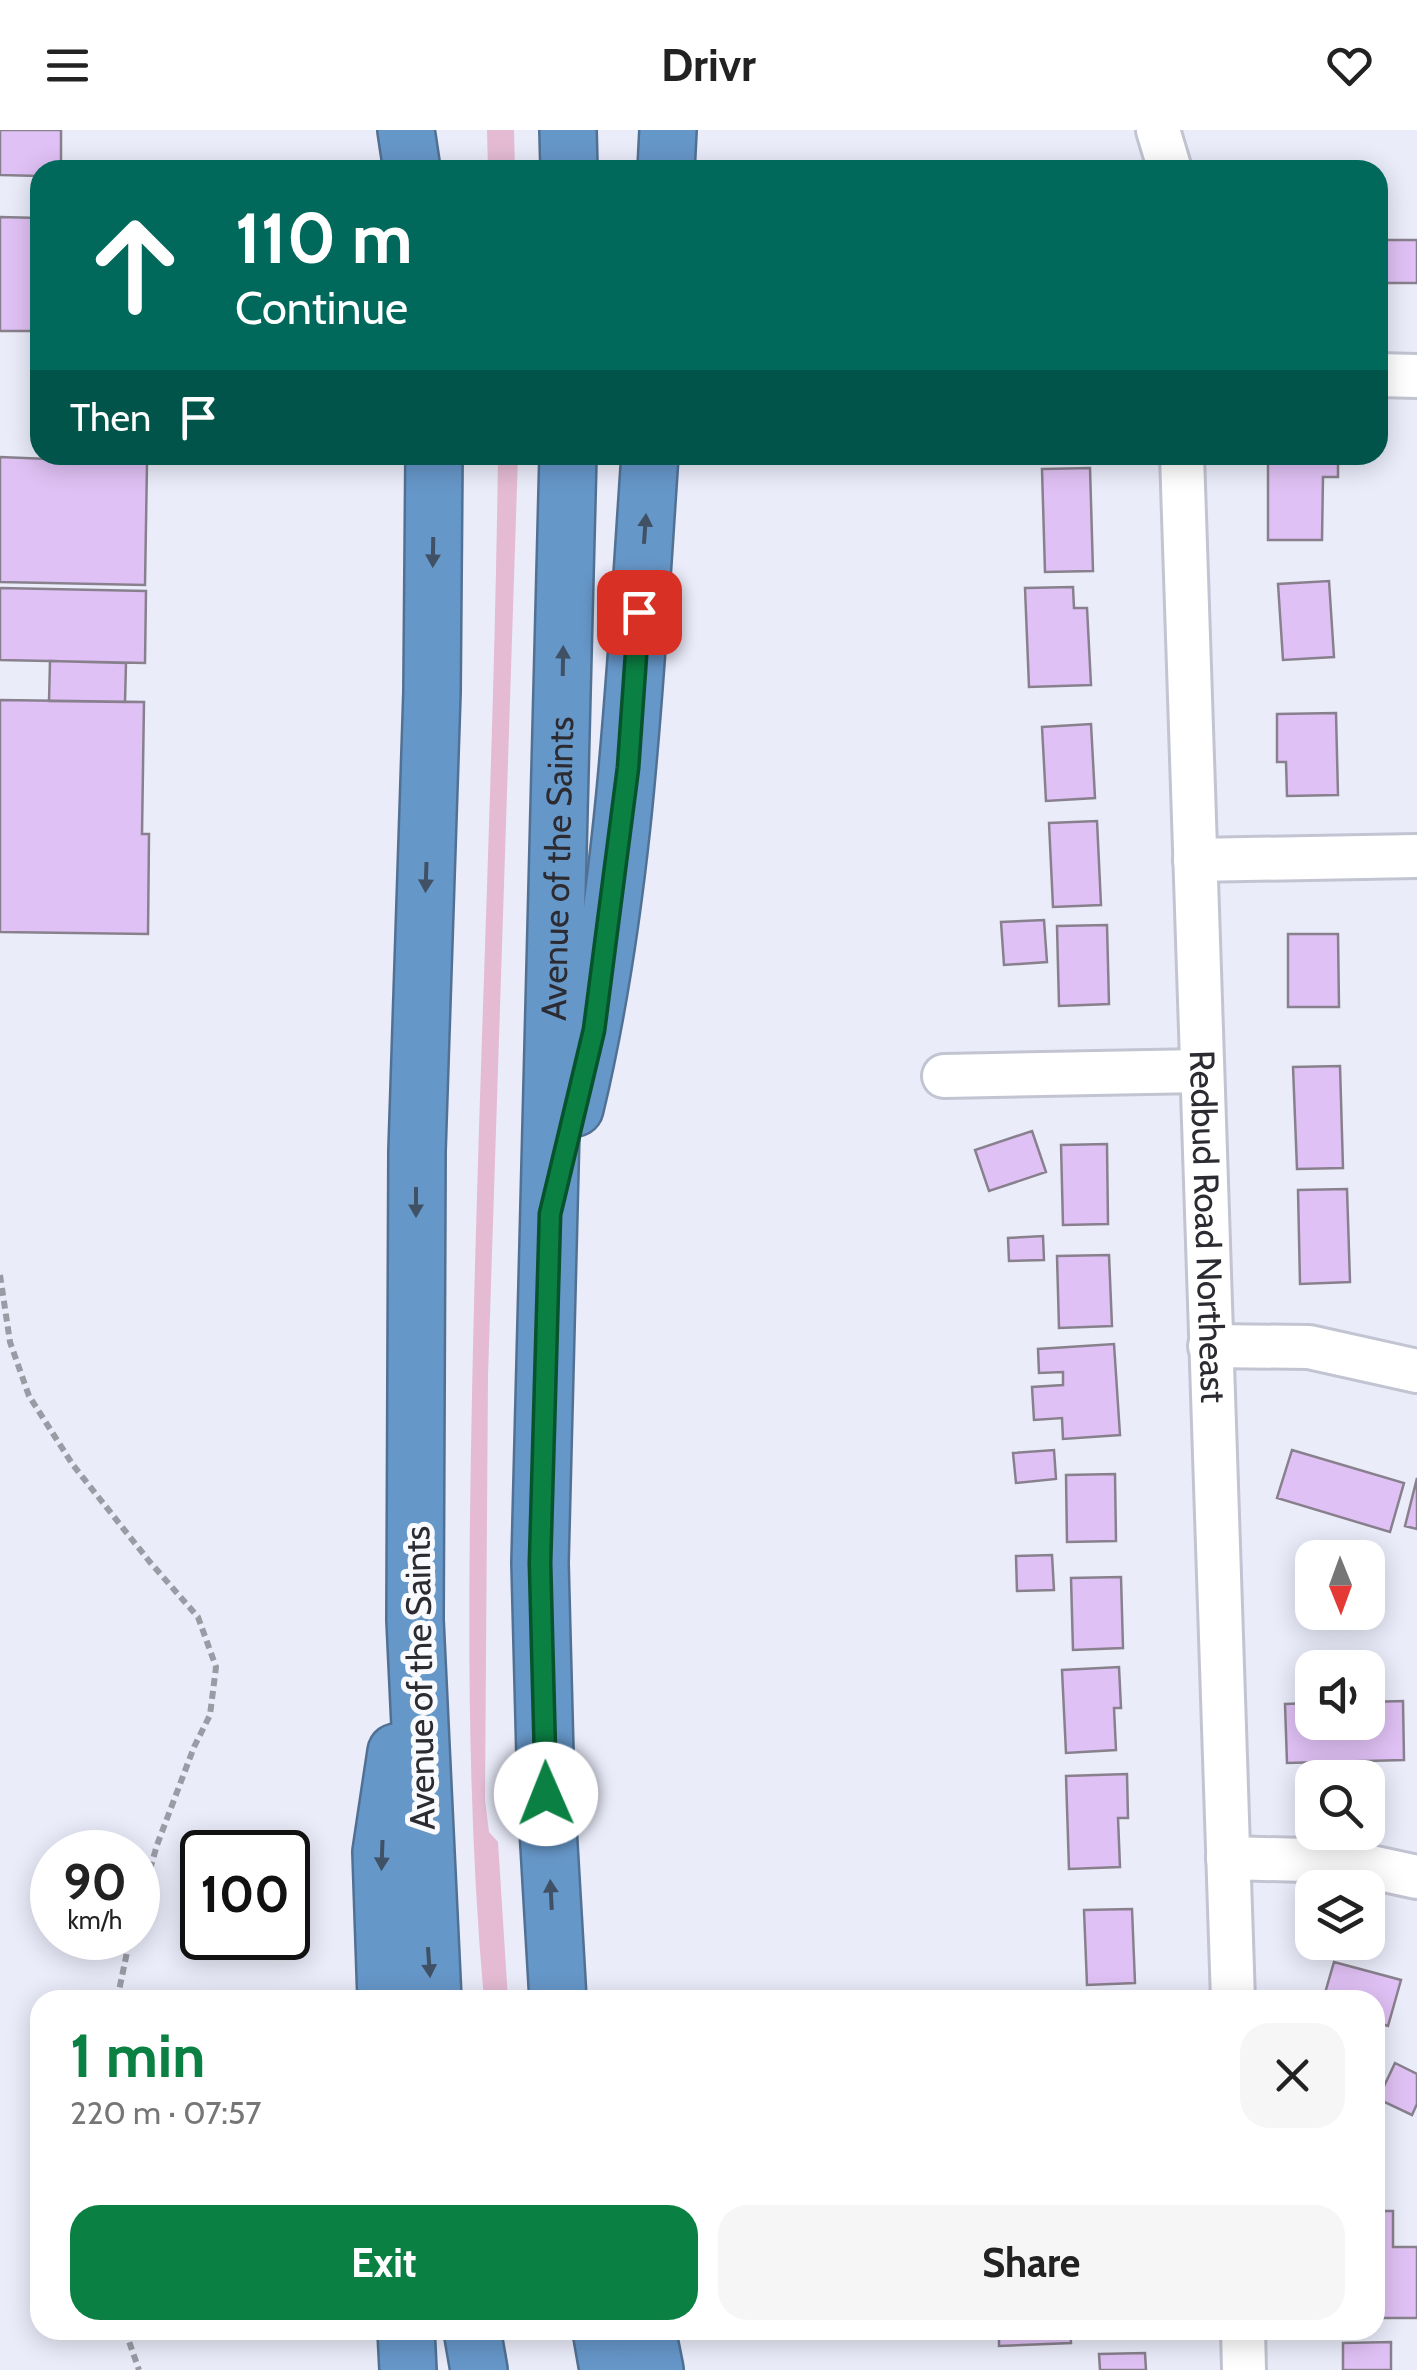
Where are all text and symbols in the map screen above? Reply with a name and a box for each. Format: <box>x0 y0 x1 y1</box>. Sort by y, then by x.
icon: menu <box>40 38 95 93</box>
text: Drivr <box>661 38 756 92</box>
icon: heart <box>1322 38 1377 93</box>
text: 110 m <box>235 195 413 281</box>
icon: ahead <box>70 200 200 330</box>
text: Continue <box>235 281 408 335</box>
icon: arrive <box>171 390 226 445</box>
text: Then <box>70 394 151 441</box>
one-way arrow <box>637 512 653 544</box>
one-way arrow <box>425 537 441 569</box>
pin <box>597 570 682 655</box>
icon: arrive <box>612 585 667 640</box>
one-way arrow <box>555 645 571 677</box>
street label: Avenue of the Saints <box>532 716 582 1021</box>
one-way arrow <box>417 862 433 894</box>
street label: Redbud Road Northeast <box>1181 1049 1235 1404</box>
one-way arrow <box>408 1187 424 1219</box>
street label: Avenue of the Saints <box>395 1526 444 1830</box>
north arrow <box>1295 1540 1385 1630</box>
map controls <box>1295 1540 1385 1960</box>
button: sound <box>1295 1650 1385 1740</box>
position arrow <box>494 1742 598 1846</box>
button: search <box>1295 1760 1385 1850</box>
speed limit sign: 100 <box>180 1830 310 1960</box>
one-way arrow <box>374 1840 390 1872</box>
text: 90 <box>63 1852 127 1913</box>
button: layers <box>1295 1870 1385 1960</box>
one-way arrow <box>543 1879 559 1911</box>
text: km/h <box>68 1905 122 1935</box>
one-way arrow <box>422 1947 438 1979</box>
text: 1 min <box>70 2019 205 2092</box>
button: close <box>1240 2023 1345 2128</box>
text: 220 m · 07:57 <box>70 2093 261 2132</box>
button: Exit <box>70 2205 698 2320</box>
button: Share <box>718 2205 1345 2320</box>

